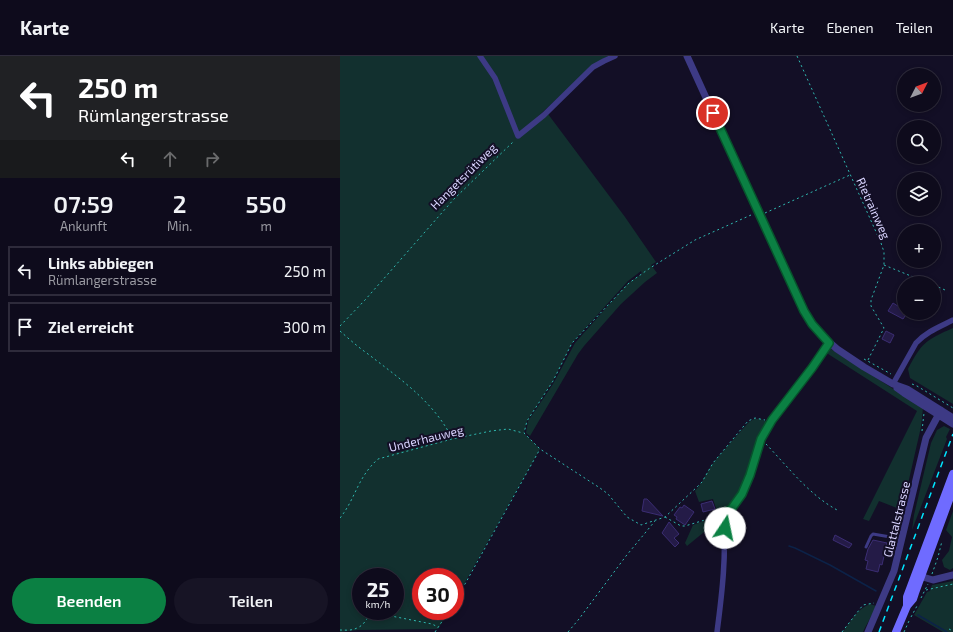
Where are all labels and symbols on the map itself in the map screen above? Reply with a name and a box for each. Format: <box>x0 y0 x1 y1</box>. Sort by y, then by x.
north arrow <box>897 68 941 112</box>
pin <box>696 96 730 130</box>
street label: Hangetsrütiweg <box>427 140 499 212</box>
street label: Rietrainweg <box>854 175 894 241</box>
street label: Underhauweg <box>387 422 465 454</box>
street label: Glattalstrasse <box>880 480 912 558</box>
position arrow <box>704 507 746 549</box>
speed limit sign: 30 <box>412 568 464 620</box>

